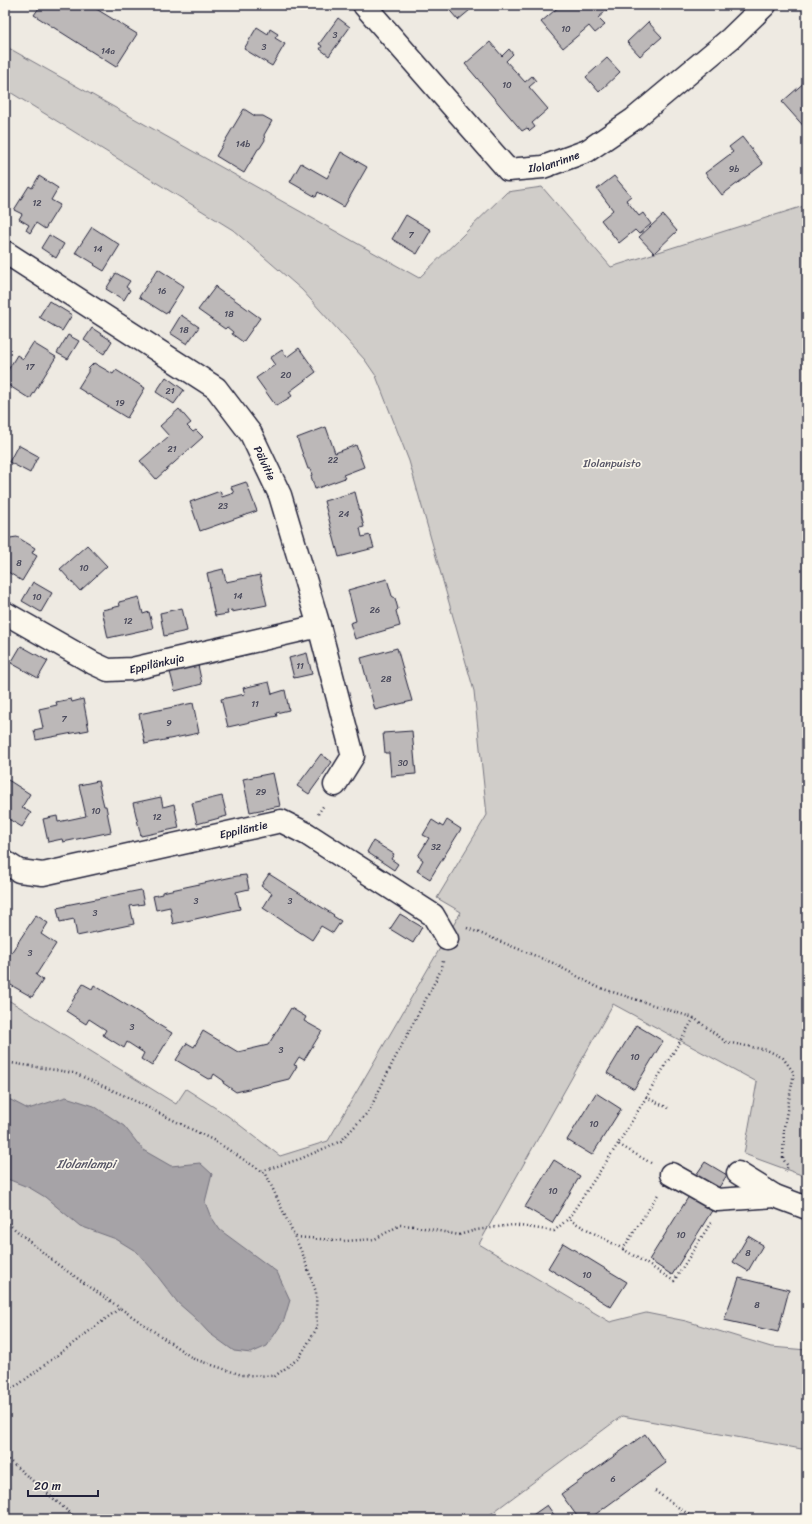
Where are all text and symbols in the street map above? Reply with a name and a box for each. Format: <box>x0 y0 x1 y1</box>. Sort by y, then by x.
house number: 10 <box>561 21 571 37</box>
house number: 3 <box>333 27 338 43</box>
house number: 3 <box>262 39 267 55</box>
house number: 14a <box>101 43 115 59</box>
house number: 10 <box>502 77 512 93</box>
house number: 14b <box>236 136 250 152</box>
street label: Ilolanrinne <box>527 145 583 178</box>
house number: 9b <box>729 161 739 177</box>
house number: 12 <box>32 195 42 211</box>
house number: 7 <box>408 227 414 243</box>
house number: 14 <box>93 241 103 257</box>
house number: 16 <box>158 283 166 299</box>
house number: 18 <box>224 306 234 322</box>
house number: 18 <box>179 322 189 338</box>
house number: 17 <box>25 359 35 375</box>
house number: 20 <box>281 367 292 383</box>
house number: 21 <box>165 383 175 399</box>
house number: 19 <box>115 395 125 411</box>
house number: 21 <box>167 441 177 457</box>
street label: Pälvitie <box>248 443 281 484</box>
house number: 22 <box>328 452 338 468</box>
park label: Ilolanpuisto <box>582 454 641 473</box>
house number: 23 <box>218 498 228 514</box>
house number: 24 <box>339 506 350 522</box>
house number: 8 <box>16 555 22 571</box>
house number: 10 <box>79 560 89 576</box>
house number: 14 <box>233 588 243 604</box>
house number: 10 <box>32 589 42 605</box>
house number: 26 <box>370 602 380 618</box>
house number: 12 <box>123 613 133 629</box>
street label: Eppilänkuja <box>127 648 186 679</box>
house number: 11 <box>296 658 304 674</box>
house number: 28 <box>381 671 392 687</box>
house number: 11 <box>251 696 259 712</box>
house number: 7 <box>61 711 67 727</box>
house number: 9 <box>166 715 172 731</box>
house number: 30 <box>398 755 409 771</box>
house number: 29 <box>256 784 267 800</box>
house number: 10 <box>91 803 101 819</box>
house number: 12 <box>152 809 162 825</box>
street label: Eppiläntie <box>217 815 270 844</box>
house number: 32 <box>431 839 441 855</box>
house number: 3 <box>194 893 199 909</box>
house number: 3 <box>288 893 293 909</box>
house number: 3 <box>93 905 98 921</box>
house number: 3 <box>28 945 33 961</box>
house number: 3 <box>130 1019 135 1035</box>
house number: 3 <box>279 1042 284 1058</box>
house number: 10 <box>630 1049 640 1065</box>
house number: 10 <box>589 1116 599 1132</box>
water label: Ilolanlampi <box>56 1153 118 1175</box>
house number: 10 <box>548 1183 558 1199</box>
house number: 10 <box>676 1227 686 1243</box>
house number: 8 <box>745 1245 751 1261</box>
house number: 10 <box>582 1267 592 1283</box>
house number: 8 <box>754 1297 760 1313</box>
house number: 6 <box>610 1471 616 1487</box>
scale bar <box>28 1472 98 1498</box>
text: 20 m <box>34 1475 61 1497</box>

